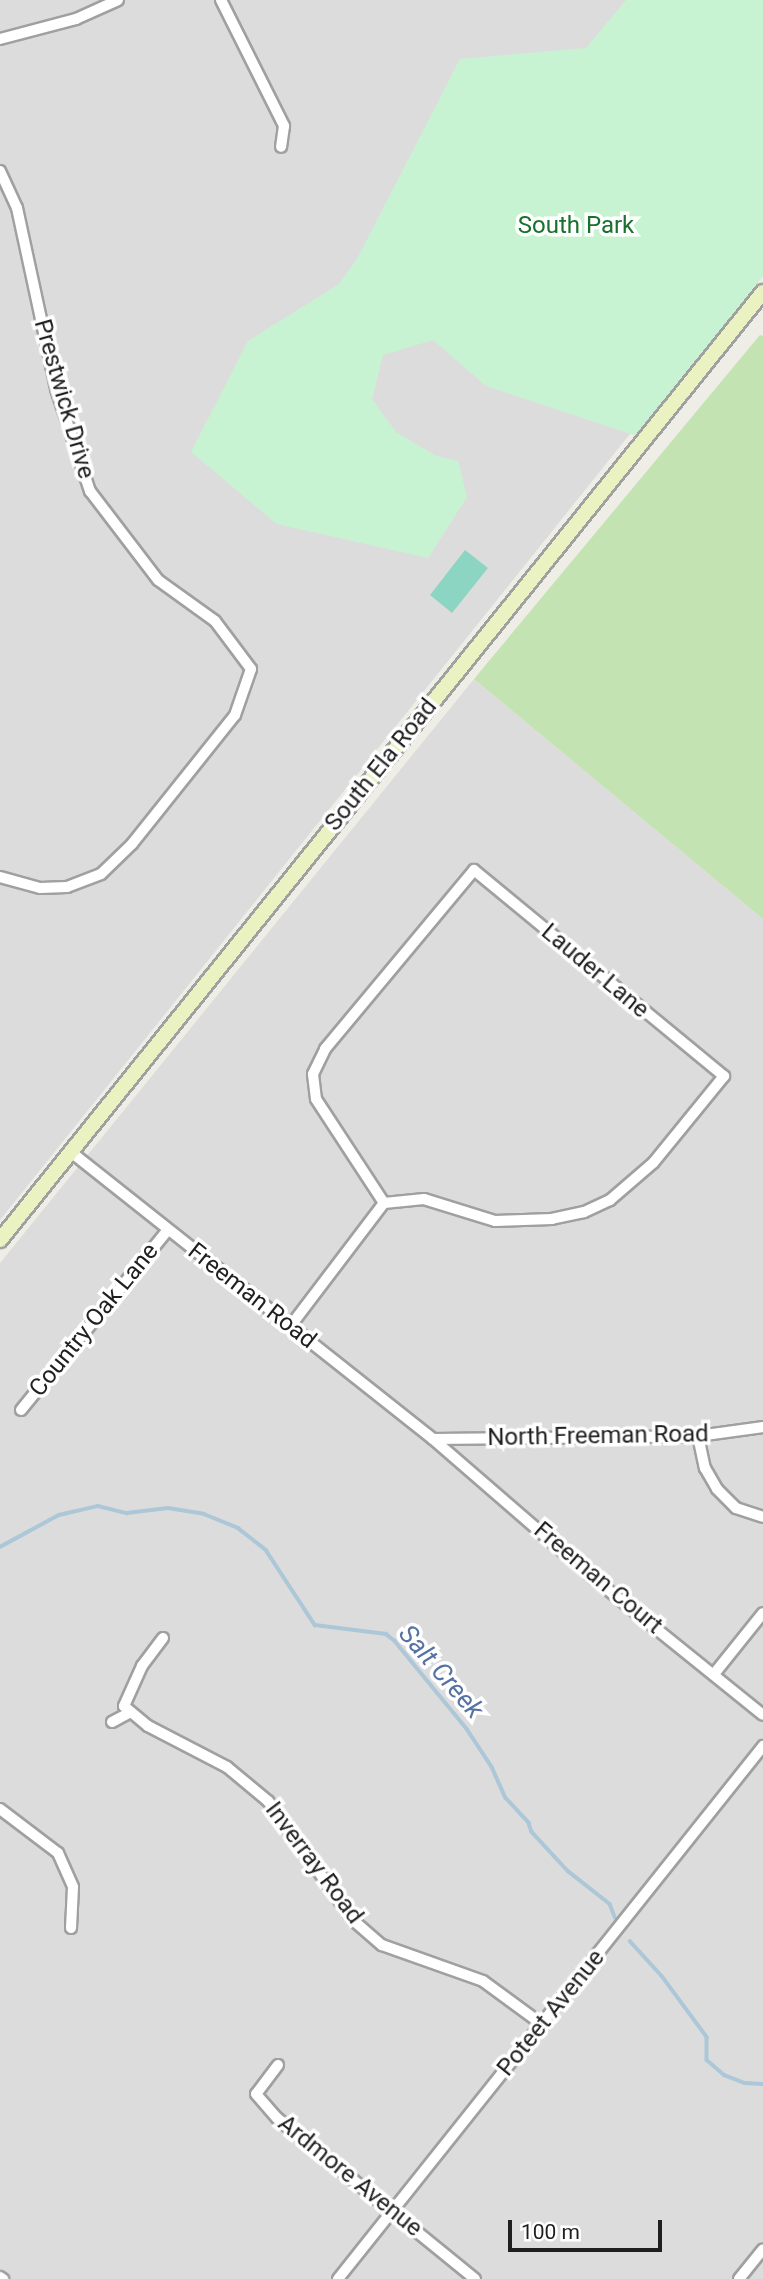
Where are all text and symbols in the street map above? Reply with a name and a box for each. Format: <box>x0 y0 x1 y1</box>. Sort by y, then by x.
park label: South Park <box>518 212 634 240</box>
street label: Prestwick Drive <box>27 316 101 482</box>
street label: South Ela Road <box>319 693 443 837</box>
street label: Lauder Lane <box>535 918 655 1024</box>
street label: Freeman Road <box>182 1237 322 1355</box>
street label: Country Oak Lane <box>23 1238 165 1402</box>
street label: North Freeman Road <box>487 1420 709 1452</box>
street label: Freeman Court <box>528 1516 668 1640</box>
water label: Salt Creek <box>392 1619 490 1725</box>
street label: Inverray Road <box>259 1796 369 1930</box>
street label: Poteet Avenue <box>491 1944 611 2082</box>
street label: Ardmore Avenue <box>272 2109 428 2243</box>
scale bar <box>511 2206 665 2250</box>
text: 100 m <box>521 2220 580 2244</box>

